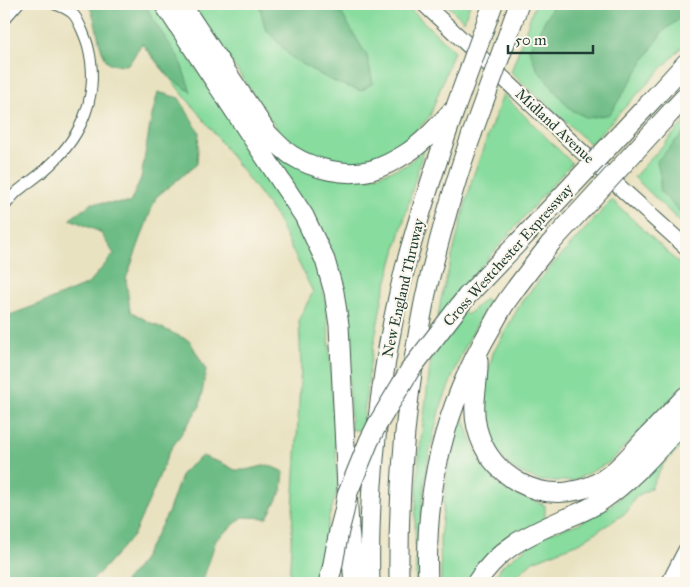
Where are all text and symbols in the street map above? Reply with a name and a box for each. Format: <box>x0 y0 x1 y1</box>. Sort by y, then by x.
scale bar <box>508 22 592 54</box>
text: 50 m <box>515 31 547 49</box>
street label: Midland Avenue <box>512 85 598 167</box>
street label: Cross Westchester Expressway <box>439 179 577 330</box>
street label: New England Thruway <box>378 216 428 359</box>

